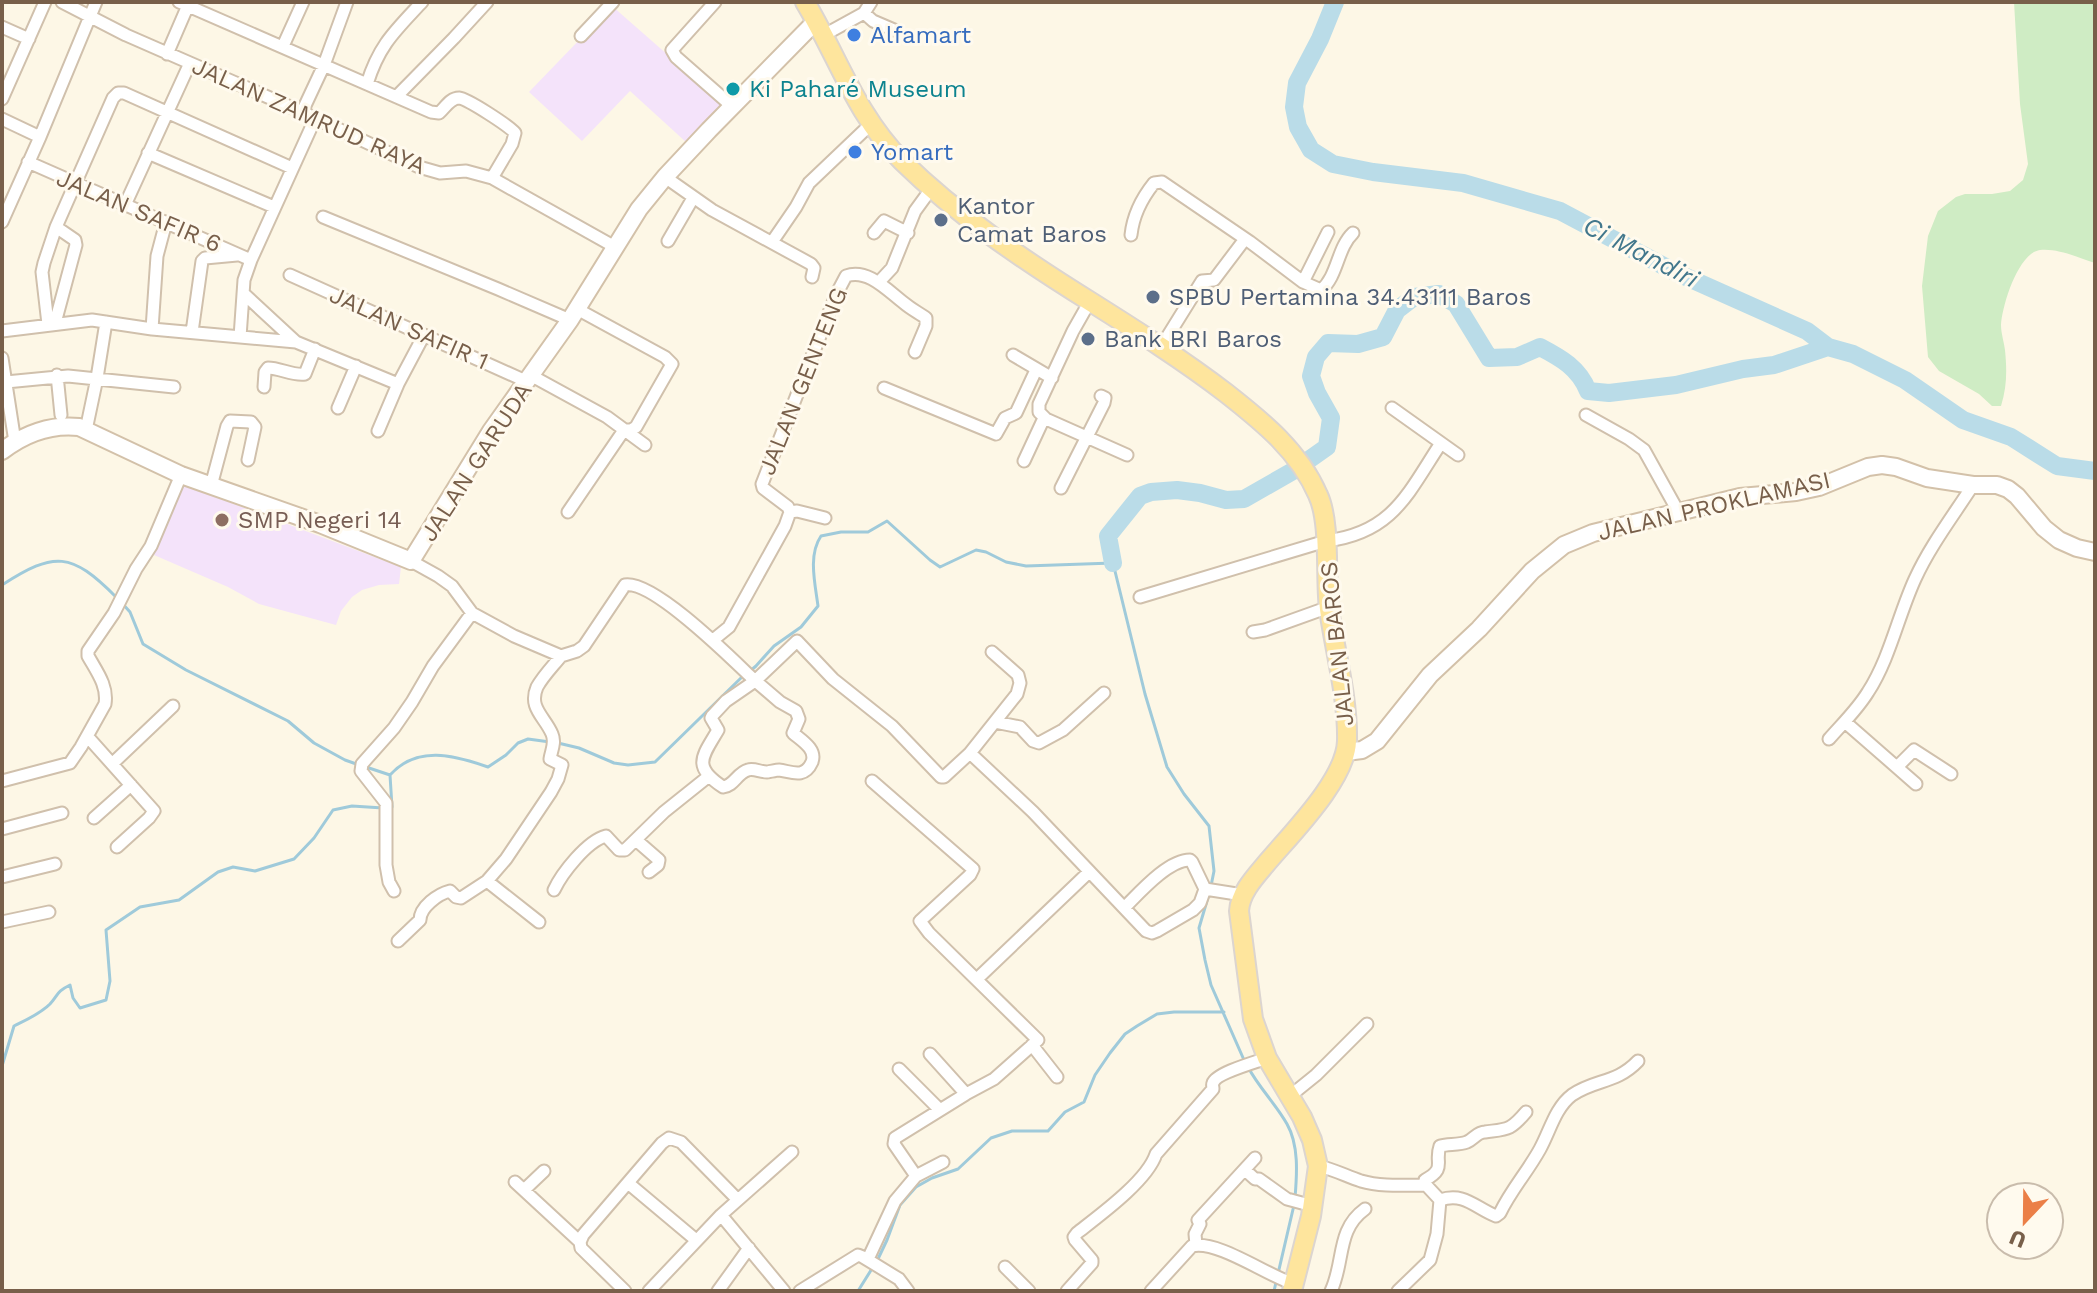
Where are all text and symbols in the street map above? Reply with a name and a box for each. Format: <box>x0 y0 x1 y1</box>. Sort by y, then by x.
place label: Alfamart <box>870 21 971 49</box>
marker: Alfamart <box>845 26 863 44</box>
street label: JALAN ZAMRUD RAYA <box>188 52 430 180</box>
place label: Ki Paharé Museum <box>749 75 967 103</box>
marker: Ki Paharé Museum <box>724 80 742 98</box>
place label: Yomart <box>871 138 953 166</box>
marker: Yomart <box>846 143 864 161</box>
street label: JALAN SAFIR 6 <box>52 164 226 258</box>
place label: Kantor Camat Baros <box>957 192 1107 248</box>
water label: Ci Mandiri <box>1578 210 1705 294</box>
marker: Kantor Camat Baros <box>932 211 950 229</box>
street label: JALAN SAFIR 1 <box>325 281 493 375</box>
street label: JALAN GENTENG <box>753 283 853 479</box>
place label: SPBU Pertamina 34.43111 Baros <box>1169 283 1531 311</box>
marker: SPBU Pertamina 34.43111 Baros <box>1144 288 1162 306</box>
place label: Bank BRI Baros <box>1104 325 1282 353</box>
marker: Bank BRI Baros <box>1079 330 1097 348</box>
street label: JALAN GARUDA <box>414 377 538 547</box>
street label: JALAN PROKLAMASI <box>1595 466 1833 546</box>
place label: SMP Negeri 14 <box>238 506 402 534</box>
marker: SMP Negeri 14 <box>213 511 231 529</box>
street label: JALAN BAROS <box>1314 560 1360 728</box>
north arrow <box>1985 1181 2065 1261</box>
text: U <box>2006 1225 2030 1254</box>

